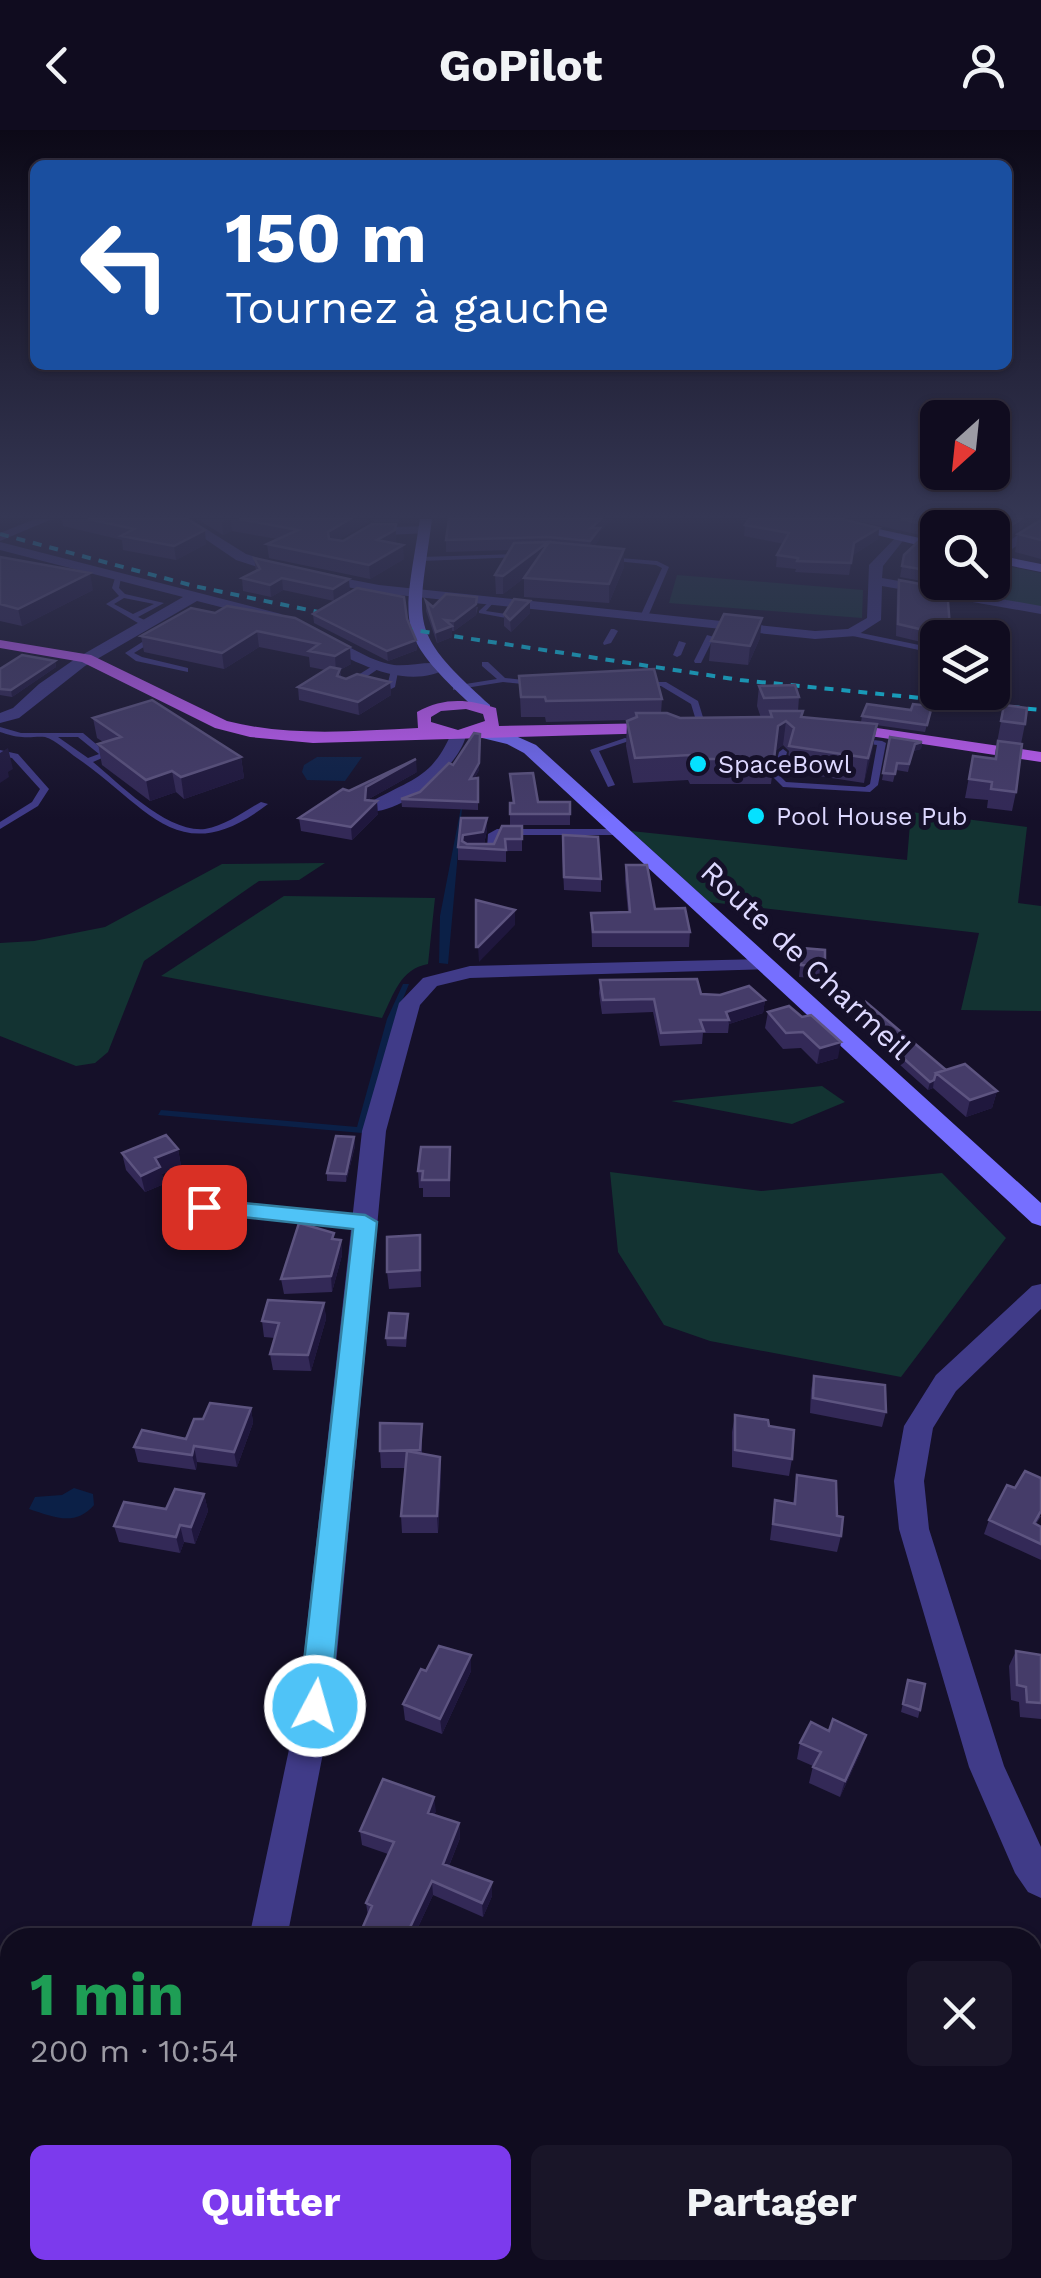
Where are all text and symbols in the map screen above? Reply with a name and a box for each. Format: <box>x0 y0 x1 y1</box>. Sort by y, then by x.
icon: back <box>30 38 85 93</box>
icon: person <box>956 38 1011 93</box>
text: GoPilot <box>439 39 602 92</box>
text: 150 m <box>225 197 427 279</box>
icon: left <box>60 200 190 330</box>
text: Tournez à gauche <box>225 281 610 334</box>
north arrow <box>920 400 1010 490</box>
map controls <box>920 400 1010 710</box>
button: search <box>920 510 1010 600</box>
button: layers <box>920 620 1010 710</box>
place label: SpaceBowl <box>718 750 852 779</box>
marker: SpaceBowl <box>687 753 709 775</box>
place label: Pool House Pub <box>776 802 967 831</box>
marker: Pool House Pub <box>745 805 767 827</box>
street label: Route de Charmeil <box>694 854 918 1066</box>
pin <box>162 1165 247 1250</box>
icon: arrive <box>177 1180 232 1235</box>
position arrow <box>263 1654 367 1758</box>
text: 1 min <box>30 1959 184 2030</box>
button: close <box>907 1961 1012 2066</box>
text: 200 m · 10:54 <box>30 2032 238 2070</box>
button: Quitter <box>30 2145 511 2260</box>
button: Partager <box>531 2145 1012 2260</box>

